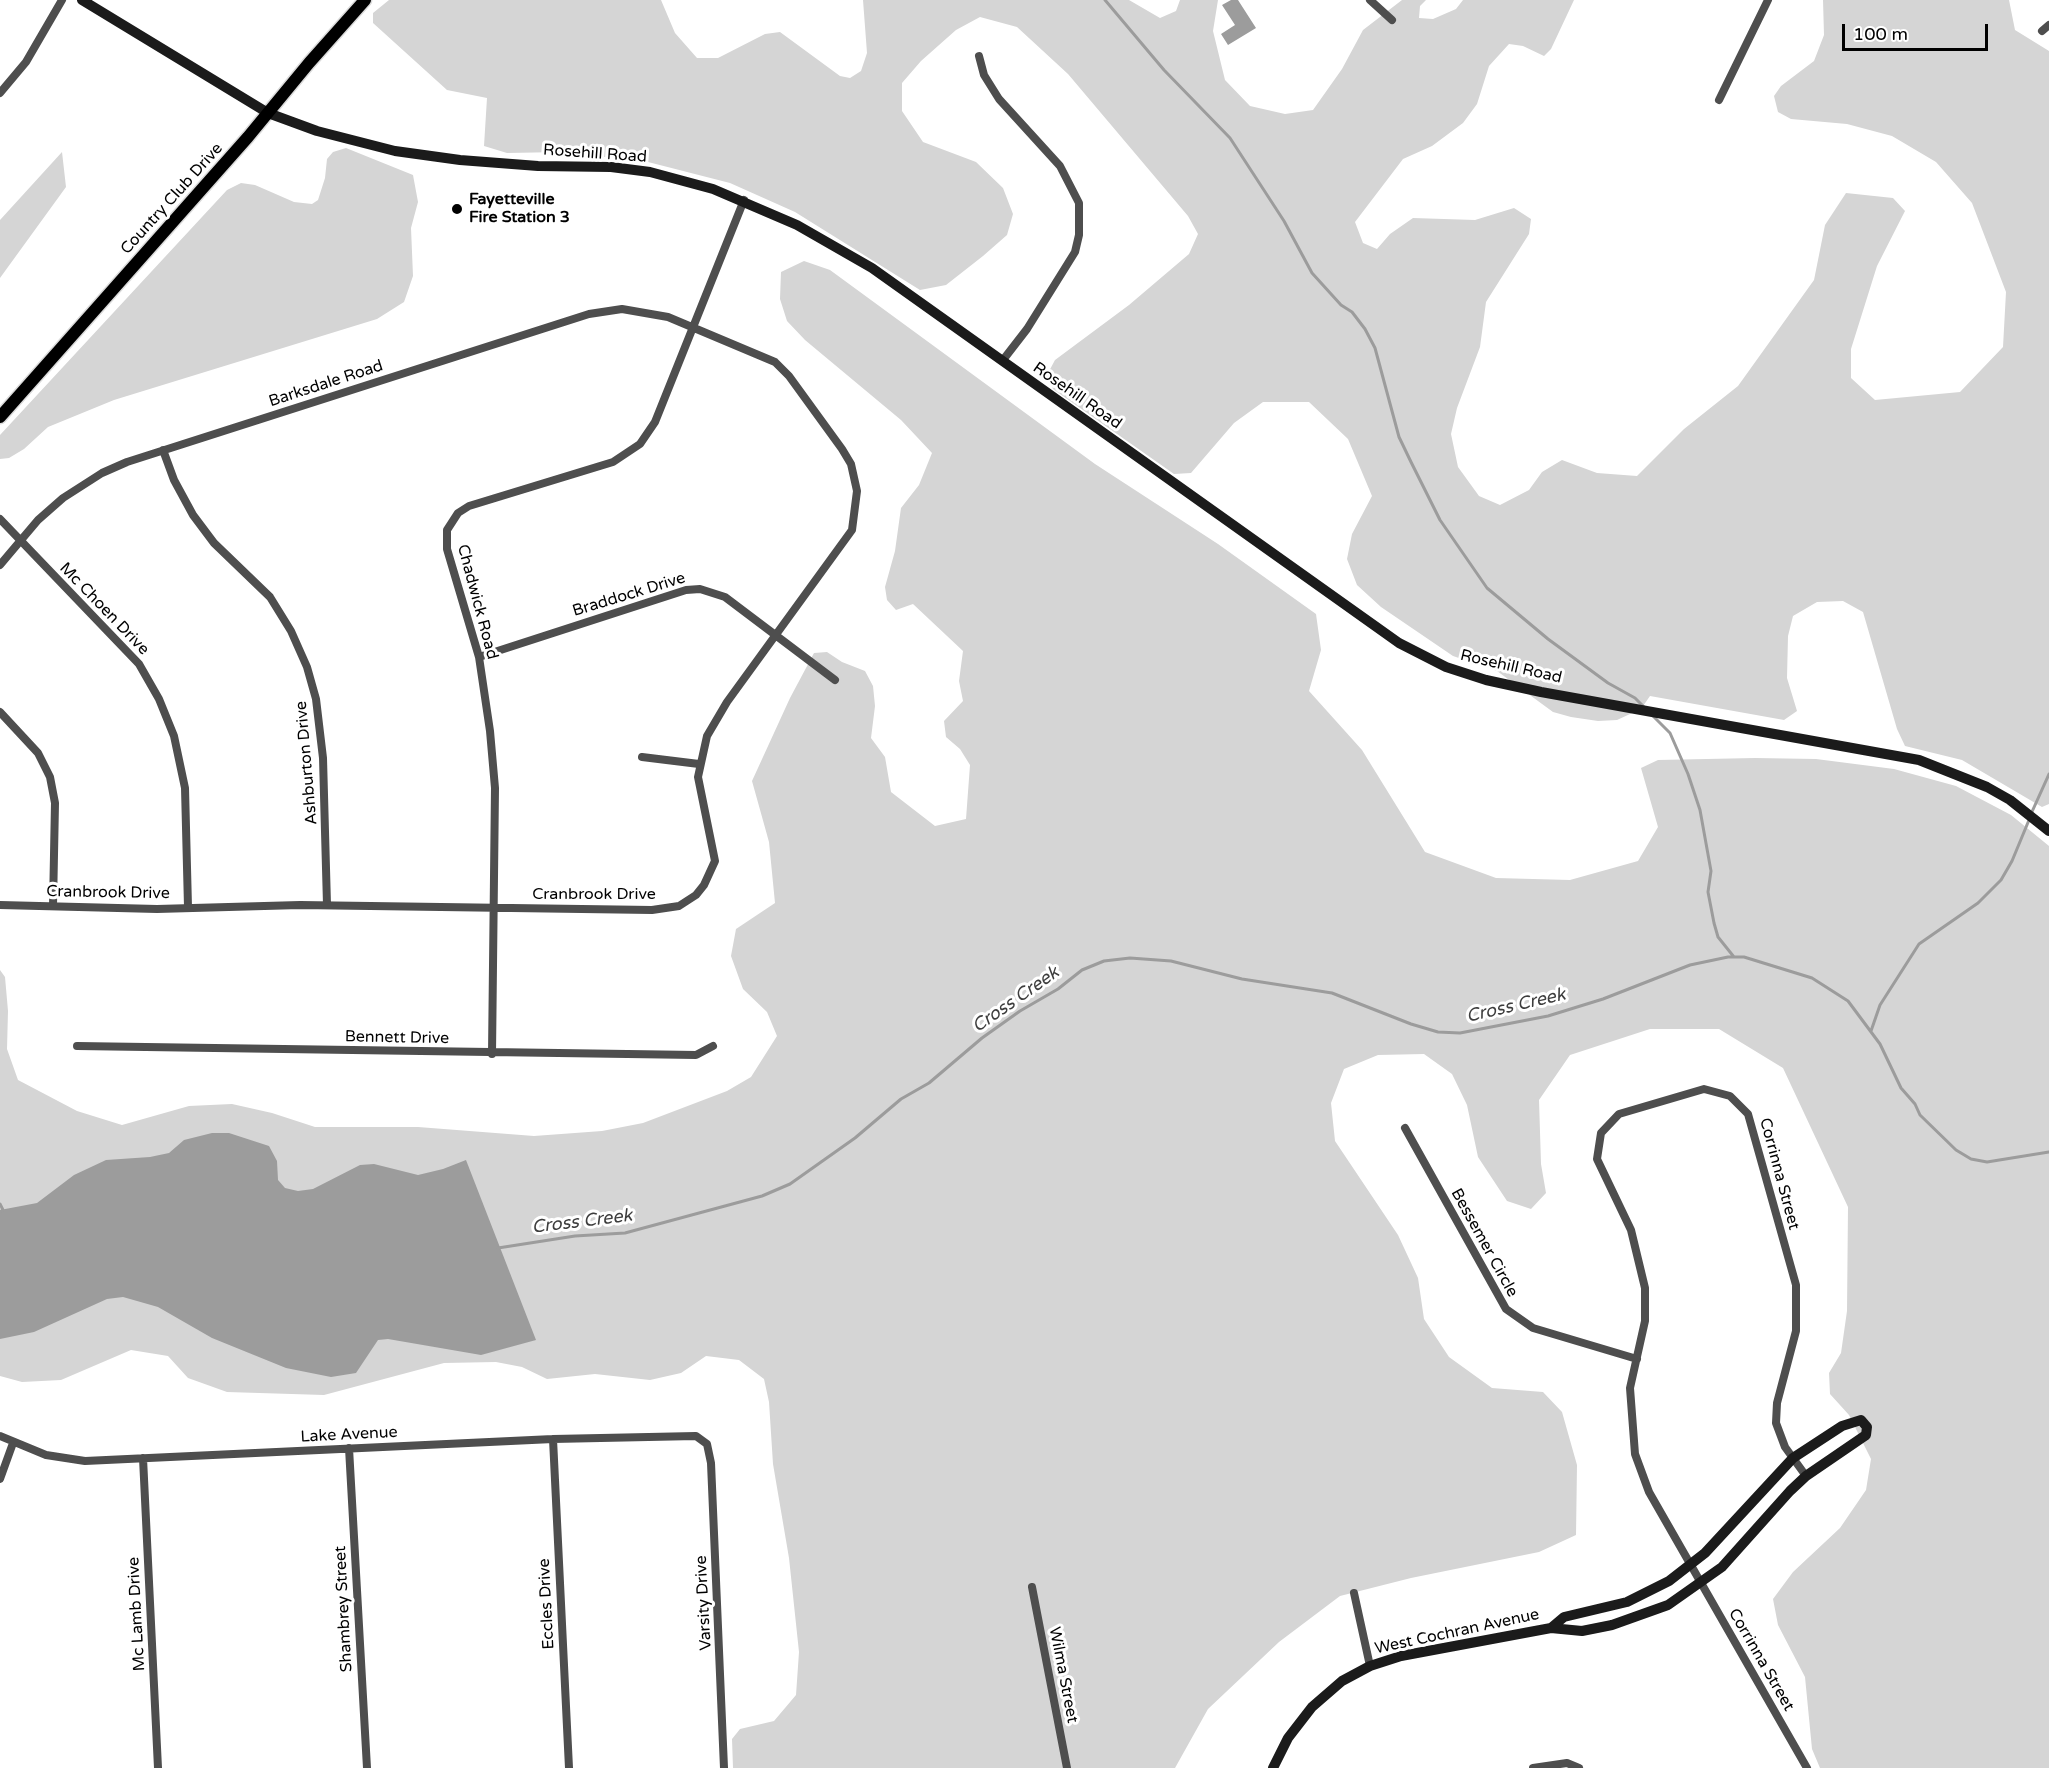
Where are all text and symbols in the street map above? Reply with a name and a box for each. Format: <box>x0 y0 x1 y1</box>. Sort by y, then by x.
scale bar <box>1845 12 1990 50</box>
text: 100 m <box>1853 23 1908 45</box>
street label: Country Club Drive <box>117 139 227 259</box>
street label: Rosehill Road <box>542 141 648 167</box>
place label: Fayetteville Fire Station 3 <box>469 190 570 228</box>
marker: Fayetteville Fire Station 3 <box>450 202 464 216</box>
street label: Barksdale Road <box>266 356 386 412</box>
street label: Rosehill Road <box>1029 358 1125 434</box>
street label: Chadwick Road <box>452 542 502 662</box>
street label: Mc Choen Drive <box>55 559 153 659</box>
street label: Braddock Drive <box>570 569 688 621</box>
street label: Rosehill Road <box>1458 646 1564 688</box>
street label: Ashburton Drive <box>292 700 322 826</box>
street label: Cranbrook Drive <box>46 882 170 904</box>
street label: Cranbrook Drive <box>532 885 656 905</box>
water label: Cross Creek <box>968 962 1064 1038</box>
water label: Cross Creek <box>1464 984 1568 1028</box>
street label: Bennett Drive <box>345 1027 449 1049</box>
street label: Corrinna Street <box>1755 1116 1803 1232</box>
street label: Bessemer Circle <box>1446 1185 1522 1301</box>
water label: Cross Creek <box>531 1205 633 1239</box>
street label: Lake Avenue <box>300 1423 398 1447</box>
street label: Shambrey Street <box>331 1545 357 1673</box>
street label: Varsity Drive <box>692 1555 716 1651</box>
street label: Mc Lamb Drive <box>124 1556 150 1672</box>
street label: Eccles Drive <box>535 1558 559 1650</box>
street label: West Cochran Avenue <box>1373 1605 1541 1659</box>
street label: Corrinna Street <box>1724 1605 1798 1715</box>
street label: Wilma Street <box>1044 1625 1082 1725</box>

